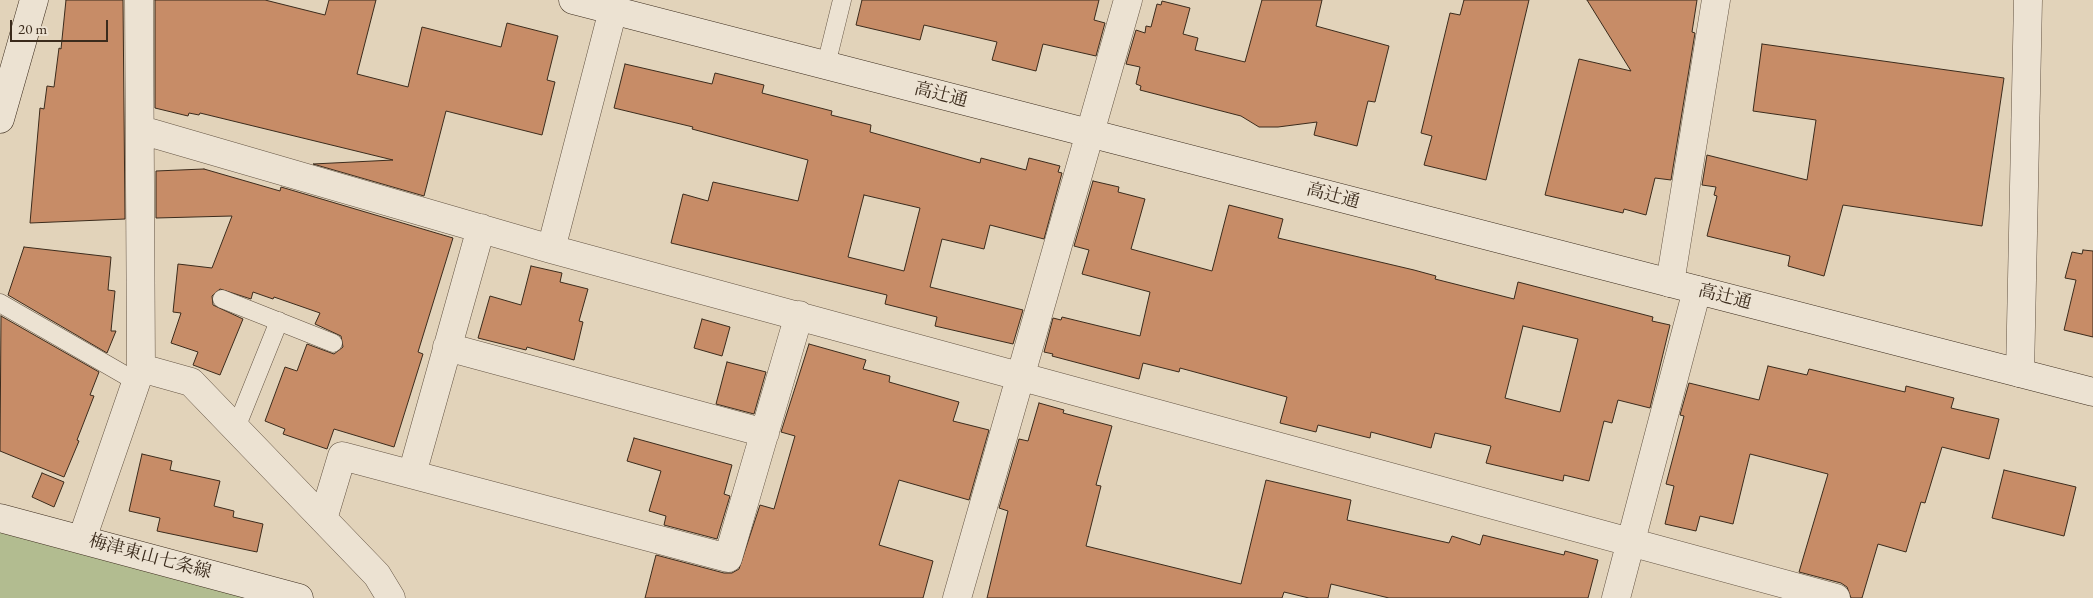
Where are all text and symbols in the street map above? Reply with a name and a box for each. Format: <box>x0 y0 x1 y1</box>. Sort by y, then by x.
scale bar <box>12 10 110 42</box>
text: 20 m <box>18 19 47 38</box>
street label: 高辻通 <box>912 78 970 112</box>
street label: 高辻通 <box>1304 179 1362 213</box>
street label: 高辻通 <box>1696 280 1754 314</box>
street label: 梅津東山七条線 <box>86 530 214 584</box>

